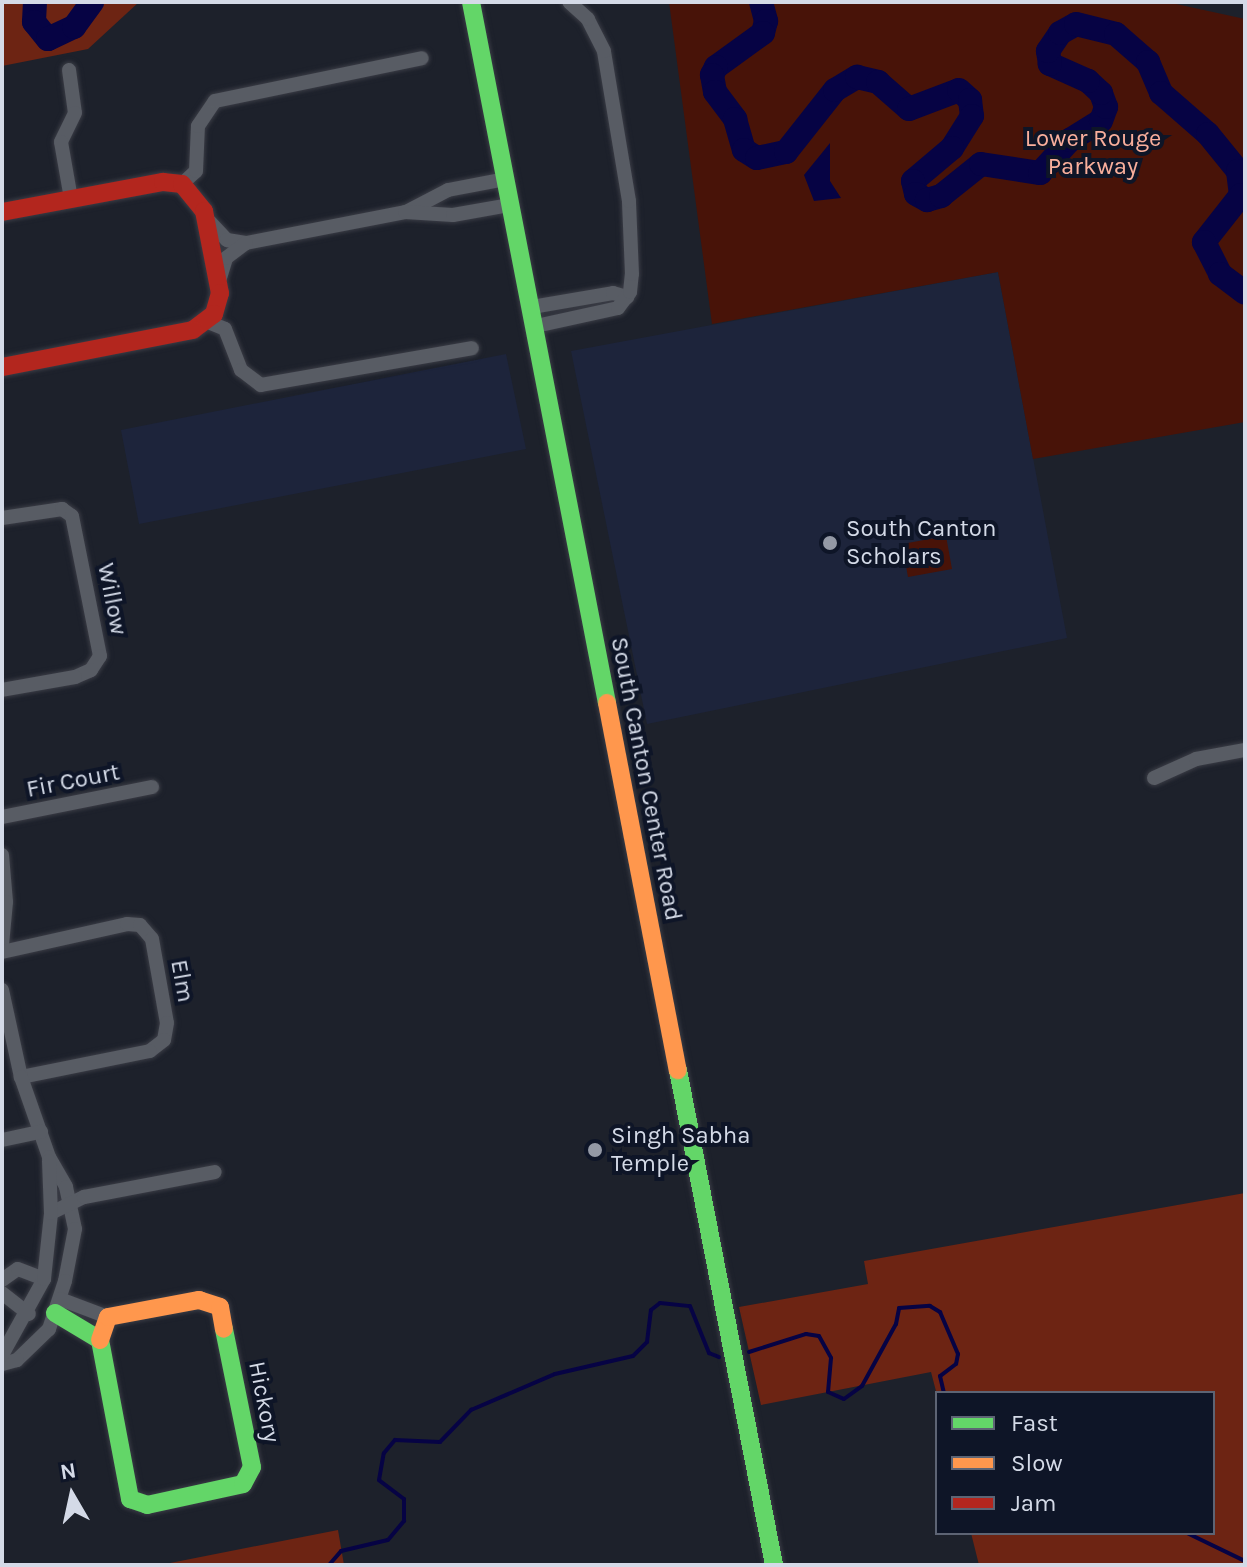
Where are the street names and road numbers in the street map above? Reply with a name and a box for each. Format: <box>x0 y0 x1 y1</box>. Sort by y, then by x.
street label: Willow <box>91 561 133 637</box>
street label: South Canton Center Road <box>604 635 688 923</box>
street label: Fir Court <box>24 758 122 804</box>
street label: Elm <box>164 957 200 1005</box>
street label: Hickory <box>242 1359 286 1445</box>

